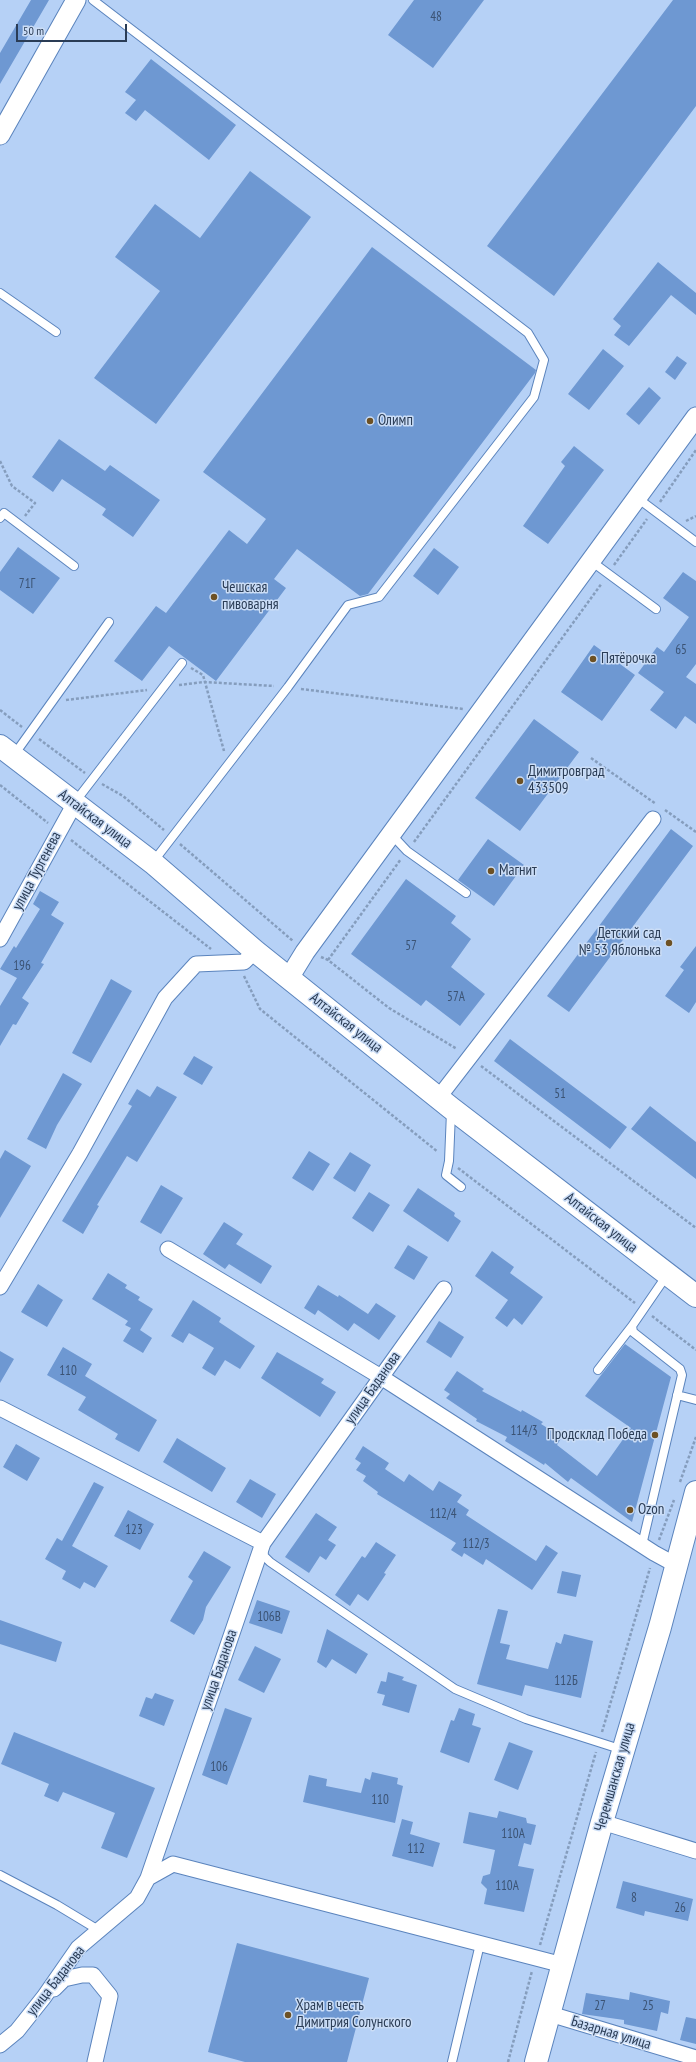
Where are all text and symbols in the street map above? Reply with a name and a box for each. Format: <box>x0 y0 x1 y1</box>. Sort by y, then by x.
house number: 48 <box>430 9 442 25</box>
scale bar <box>18 16 129 42</box>
text: 50 m <box>23 23 44 38</box>
place label: Олимп <box>378 412 413 430</box>
marker: Олимп <box>365 416 375 426</box>
house number: 71Г <box>19 576 35 592</box>
place label: Чешская пивоварня <box>222 579 278 614</box>
marker: Чешская пивоварня <box>209 592 219 602</box>
house number: 65 <box>675 642 687 658</box>
place label: Пятёрочка <box>601 650 656 668</box>
marker: Пятёрочка <box>588 654 598 664</box>
place label: Димитровград 433509 <box>528 763 605 798</box>
marker: Димитровград 433509 <box>515 776 525 786</box>
street label: Алтайская улица <box>55 786 135 852</box>
street label: улица Тургенева <box>9 829 65 913</box>
place label: Магнит <box>499 862 537 880</box>
marker: Магнит <box>486 866 496 876</box>
place label: Детский сад № 53 Яблонька <box>579 925 661 960</box>
house number: 57 <box>405 938 417 954</box>
marker: Детский сад № 53 Яблонька <box>664 938 674 948</box>
house number: 196 <box>13 958 31 974</box>
street label: Алтайская улица <box>306 989 386 1057</box>
house number: 57А <box>447 989 465 1005</box>
house number: 51 <box>554 1086 566 1102</box>
street label: Алтайская улица <box>561 1189 641 1257</box>
street label: улица Баданова <box>341 1348 405 1428</box>
house number: 110 <box>59 1363 77 1379</box>
house number: 114/3 <box>510 1423 538 1439</box>
place label: Продсклад Победа <box>547 1426 647 1444</box>
marker: Продсклад Победа <box>650 1430 660 1440</box>
place label: Ozon <box>638 1501 664 1519</box>
marker: Ozon <box>625 1505 635 1515</box>
house number: 112/4 <box>429 1506 457 1522</box>
house number: 123 <box>125 1522 143 1538</box>
house number: 112/3 <box>462 1536 490 1552</box>
house number: 106В <box>257 1609 281 1625</box>
street label: улица Баданова <box>197 1627 241 1713</box>
house number: 112Б <box>554 1673 578 1689</box>
street label: Черемшанская улица <box>591 1721 639 1833</box>
house number: 106 <box>210 1759 228 1775</box>
house number: 110 <box>371 1792 389 1808</box>
house number: 110А <box>501 1826 525 1842</box>
house number: 112 <box>407 1841 425 1857</box>
house number: 110А <box>495 1878 519 1894</box>
house number: 8 <box>631 1890 637 1906</box>
house number: 26 <box>674 1900 686 1916</box>
street label: улица Баданова <box>23 1942 89 2020</box>
place label: Храм в честь Димитрия Солунского <box>296 1997 411 2032</box>
house number: 27 <box>594 1998 606 2014</box>
house number: 25 <box>642 1998 654 2014</box>
marker: Храм в честь Димитрия Солунского <box>283 2010 293 2020</box>
street label: Базарная улица <box>569 2012 653 2054</box>

